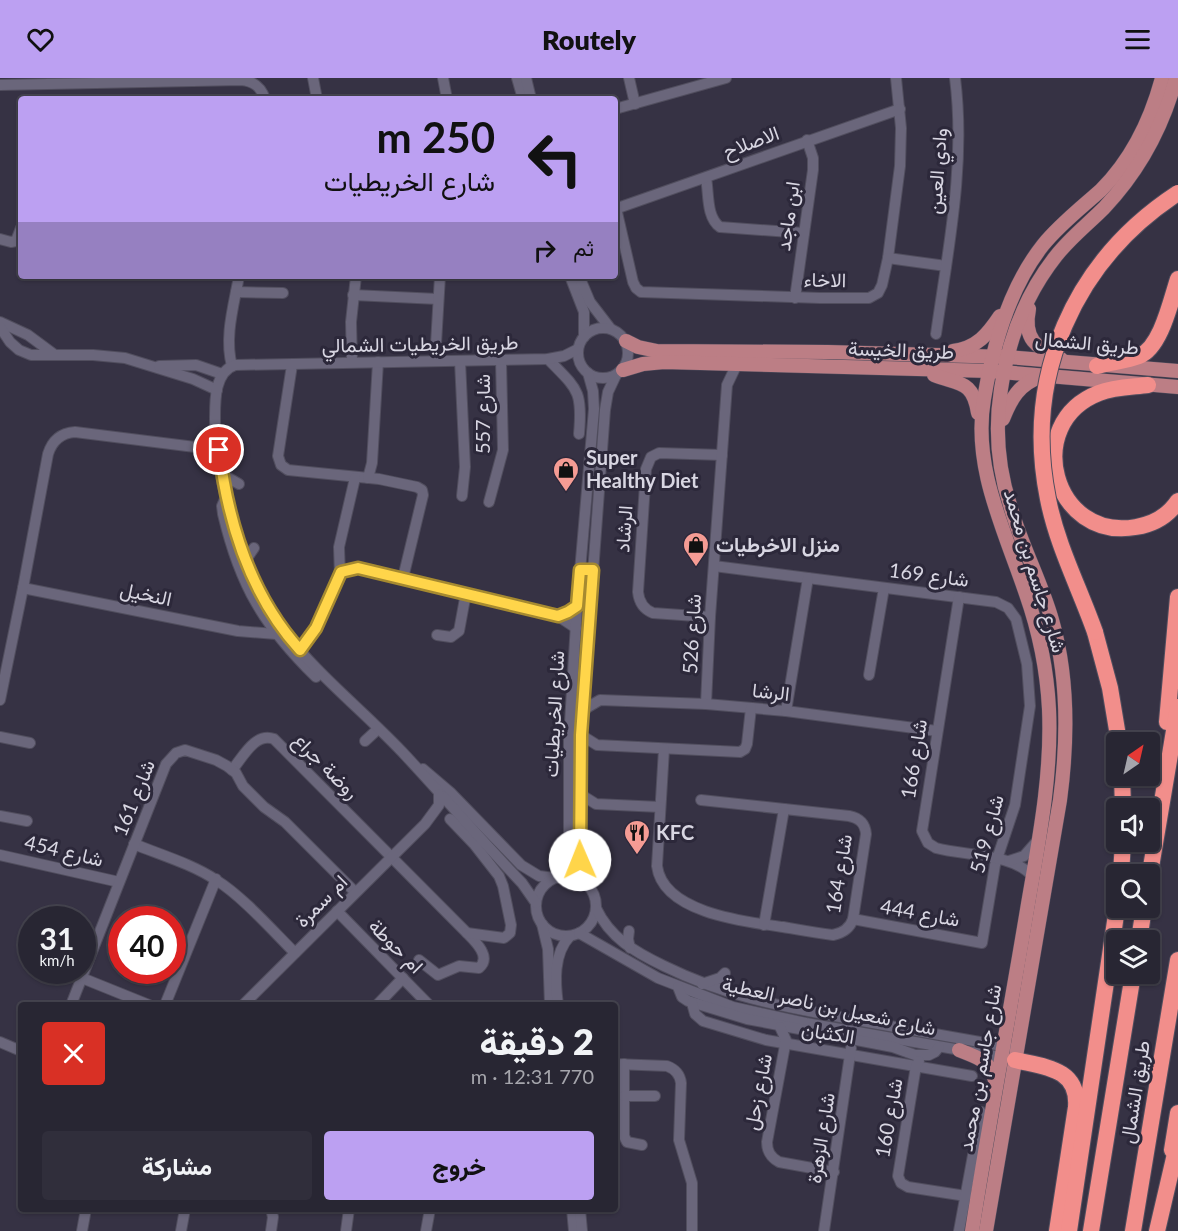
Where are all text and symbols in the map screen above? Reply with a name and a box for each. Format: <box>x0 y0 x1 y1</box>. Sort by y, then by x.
icon: heart <box>24 23 57 56</box>
text: Routely <box>542 23 636 56</box>
icon: menu <box>1121 23 1154 56</box>
text: 250 m <box>377 112 495 162</box>
icon: left <box>516 120 594 198</box>
street label: الاصلاح <box>719 120 783 165</box>
street label: وادي العين <box>921 127 957 215</box>
text: شارع الخريطيات <box>324 164 495 197</box>
street label: ابن ماجد <box>770 180 805 252</box>
icon: right <box>528 234 561 267</box>
text: ثم <box>573 234 594 261</box>
street label: الاخاء <box>803 267 847 291</box>
street label: طريق الشمال <box>1034 326 1140 360</box>
street label: طريق الخريطيات الشمالي <box>321 329 519 363</box>
street label: طريق الخيسة <box>848 335 954 365</box>
street label: شارع 557 <box>470 374 497 454</box>
pin <box>193 424 244 475</box>
icon: arrive <box>202 433 235 466</box>
place label: Super Healthy Diet <box>586 445 699 492</box>
shop icon: Super Healthy Diet <box>551 455 581 493</box>
street label: شارع جاسم بن محمد <box>997 486 1072 656</box>
street label: الرشاد <box>609 505 639 553</box>
shop icon: منزل الاخرطيات <box>681 530 711 568</box>
place label: منزل الاخرطيات <box>716 532 840 558</box>
street label: شارع 169 <box>888 557 970 594</box>
street label: النخيل <box>118 576 174 611</box>
street label: شارع 526 <box>677 593 708 675</box>
street label: شارع الخريطيات <box>538 650 571 778</box>
street label: الرشا <box>751 677 791 707</box>
street label: شارع 166 <box>895 717 934 801</box>
street label: روضة جراع <box>287 727 365 805</box>
north arrow <box>1106 732 1160 786</box>
map controls <box>1106 732 1160 984</box>
street label: شارع 161 <box>107 756 162 840</box>
street label: شارع 519 <box>964 792 1011 876</box>
button: sound <box>1106 798 1160 852</box>
restaurant icon: KFC <box>622 818 652 856</box>
place label: KFC <box>656 820 694 844</box>
position arrow <box>548 828 612 892</box>
street label: شارع 454 <box>22 829 106 874</box>
street label: شارع 164 <box>820 832 859 916</box>
button: search <box>1106 864 1160 918</box>
street label: ام سمرة <box>289 869 353 933</box>
street label: شارع 444 <box>878 893 962 934</box>
speed limit sign: 40 <box>108 906 186 984</box>
street label: ام حوطة <box>363 913 429 979</box>
text: 31 <box>40 920 74 956</box>
button: layers <box>1106 930 1160 984</box>
text: km/h <box>39 951 75 969</box>
street label: شارع شعيل بن ناصر العطية <box>719 971 938 1042</box>
street label: شارع جاسم بن محمد <box>952 982 1008 1154</box>
street label: الكثبان <box>800 1016 856 1049</box>
text: 2 دقيقة <box>480 1019 594 1063</box>
button: close <box>42 1022 105 1085</box>
street label: طريق الشمال <box>1114 1038 1156 1146</box>
street label: شارع زحل <box>738 1052 779 1133</box>
text: 770 m · 12:31 <box>471 1064 594 1088</box>
street label: شارع 160 <box>869 1076 910 1160</box>
street label: شارع الزهرة <box>801 1091 842 1185</box>
button: مشاركة <box>42 1131 312 1200</box>
button: خروج <box>324 1131 594 1200</box>

